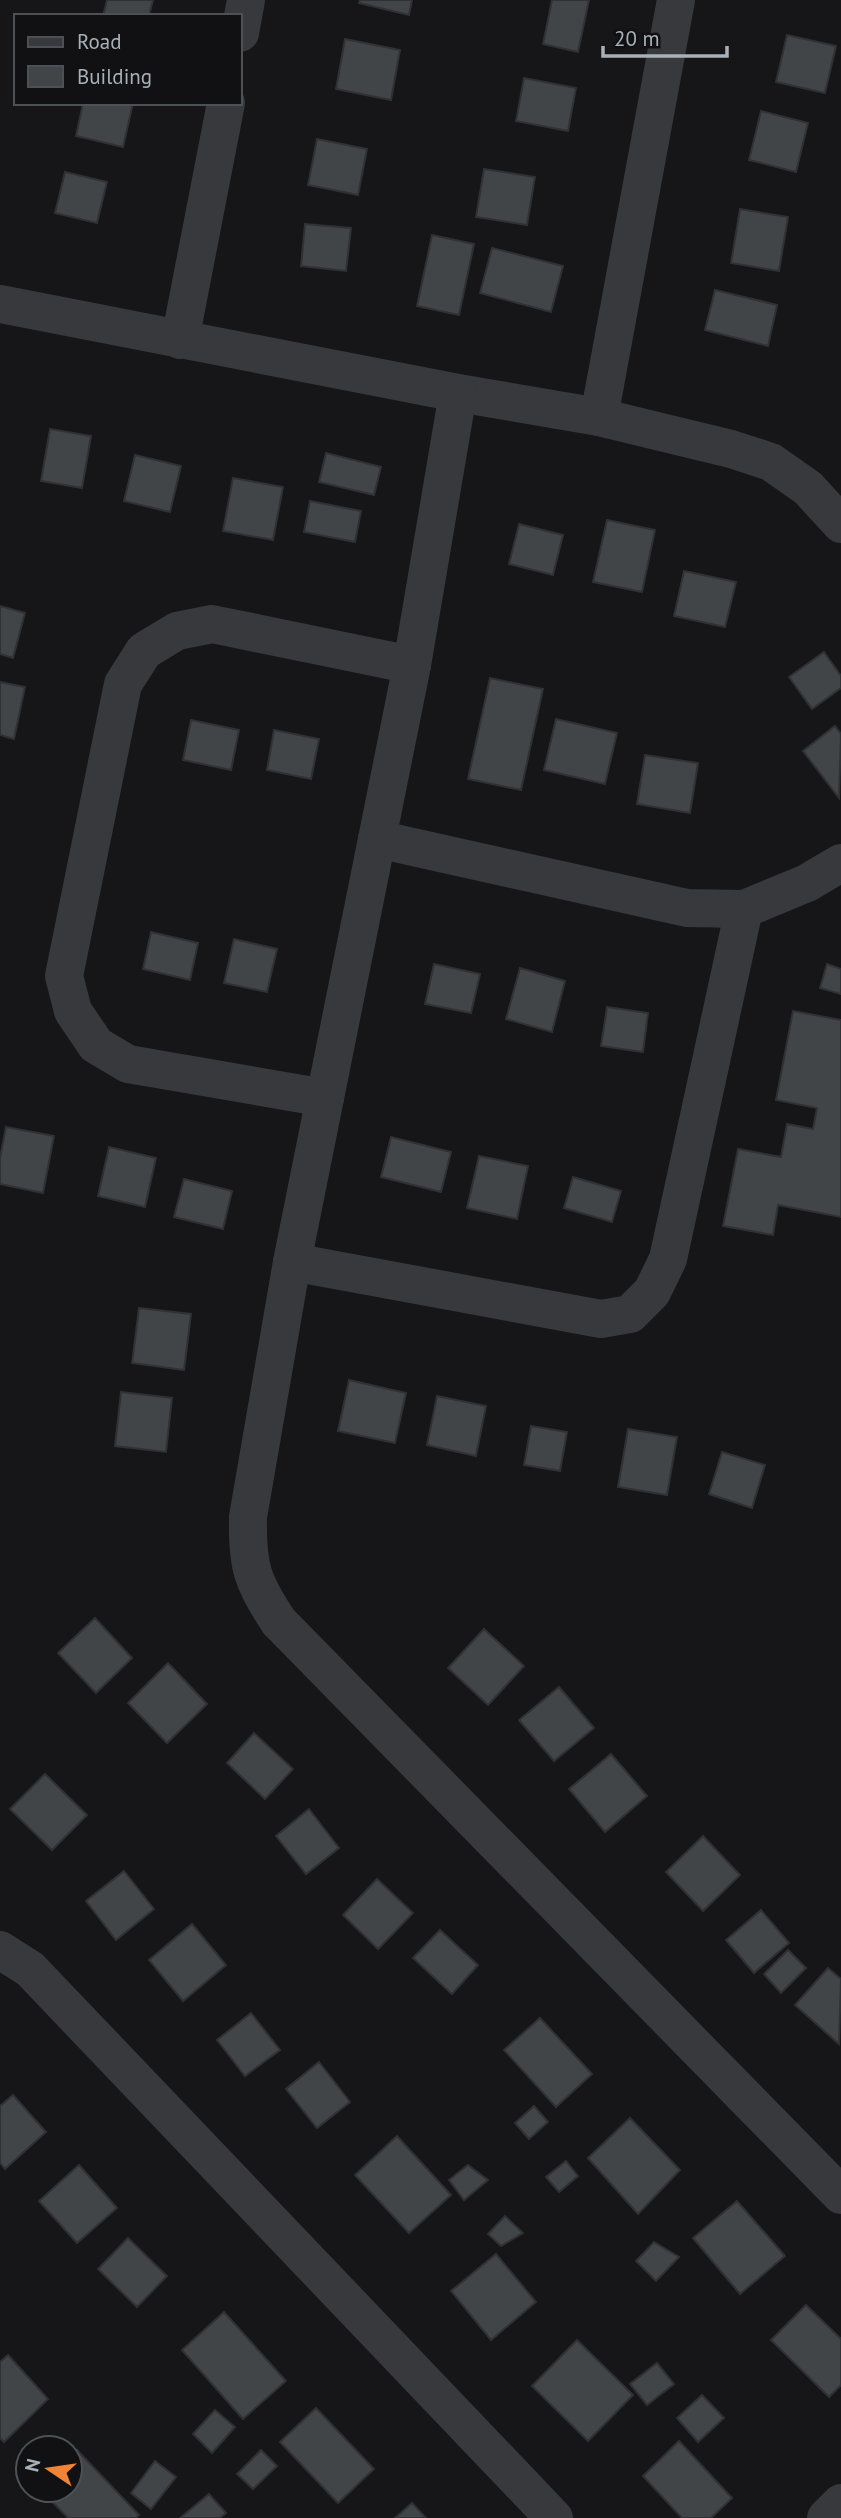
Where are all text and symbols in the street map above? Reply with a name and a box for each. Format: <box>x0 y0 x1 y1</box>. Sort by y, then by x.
legend <box>14 14 242 105</box>
scale bar <box>603 14 727 58</box>
text: 20 m <box>614 25 660 52</box>
text: Road <box>77 28 121 55</box>
text: Building <box>77 63 152 90</box>
north arrow <box>14 2434 84 2504</box>
text: N <box>19 2456 46 2474</box>

